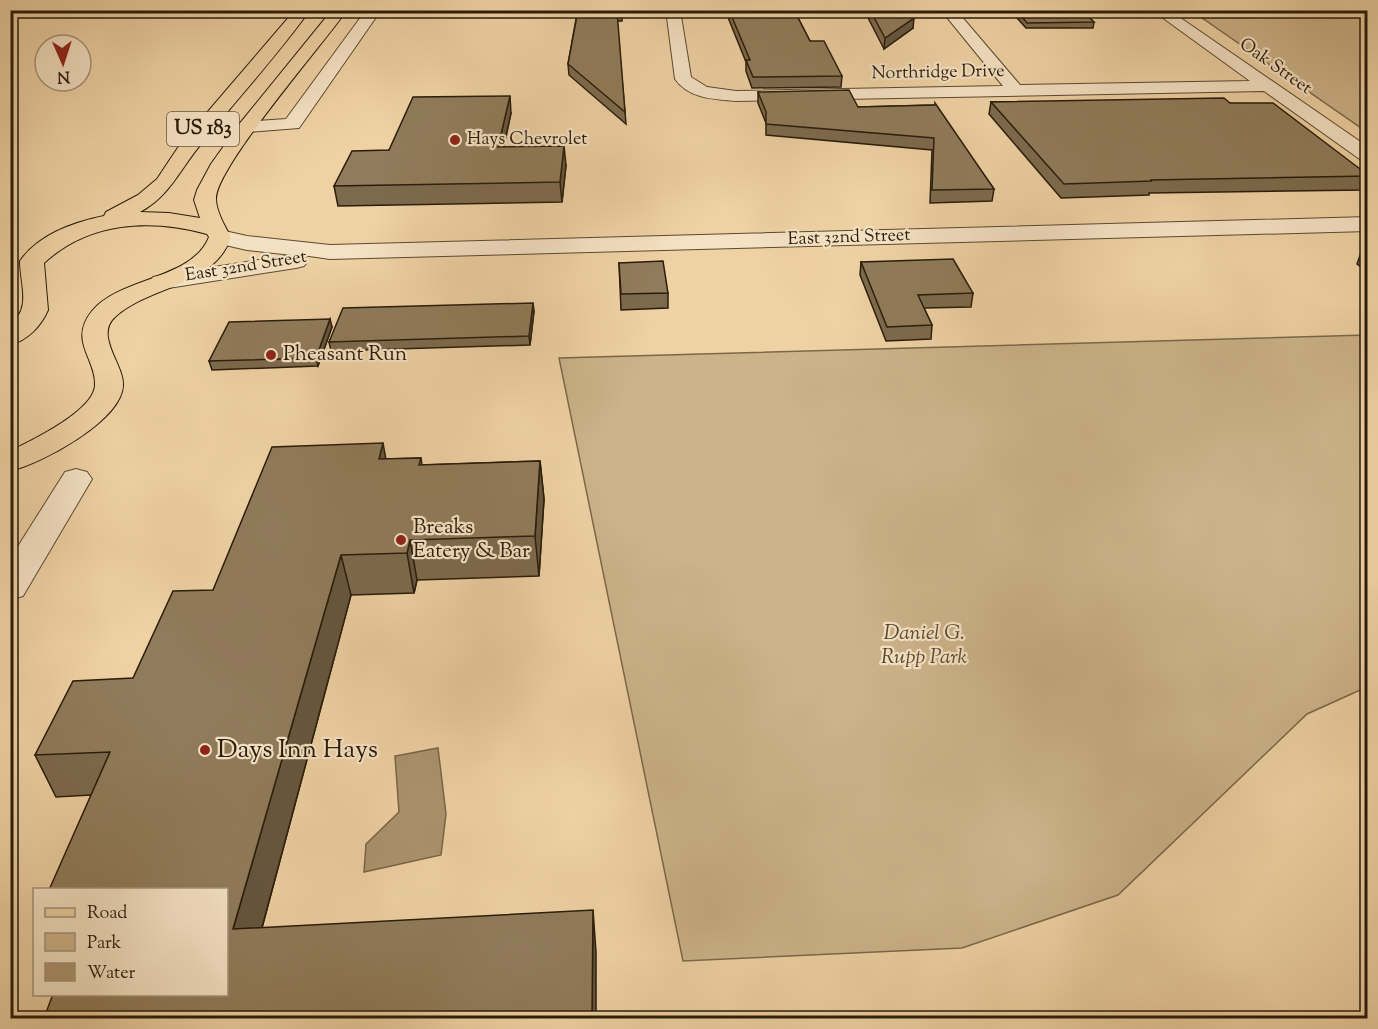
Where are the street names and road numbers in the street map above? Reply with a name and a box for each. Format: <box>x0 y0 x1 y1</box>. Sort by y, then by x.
street label: Oak Street <box>1233 32 1317 102</box>
street label: Northridge Drive <box>871 59 1005 87</box>
road number: US 183 <box>167 112 239 146</box>
street label: East 32nd Street <box>787 223 911 253</box>
street label: East 32nd Street <box>183 245 309 289</box>

